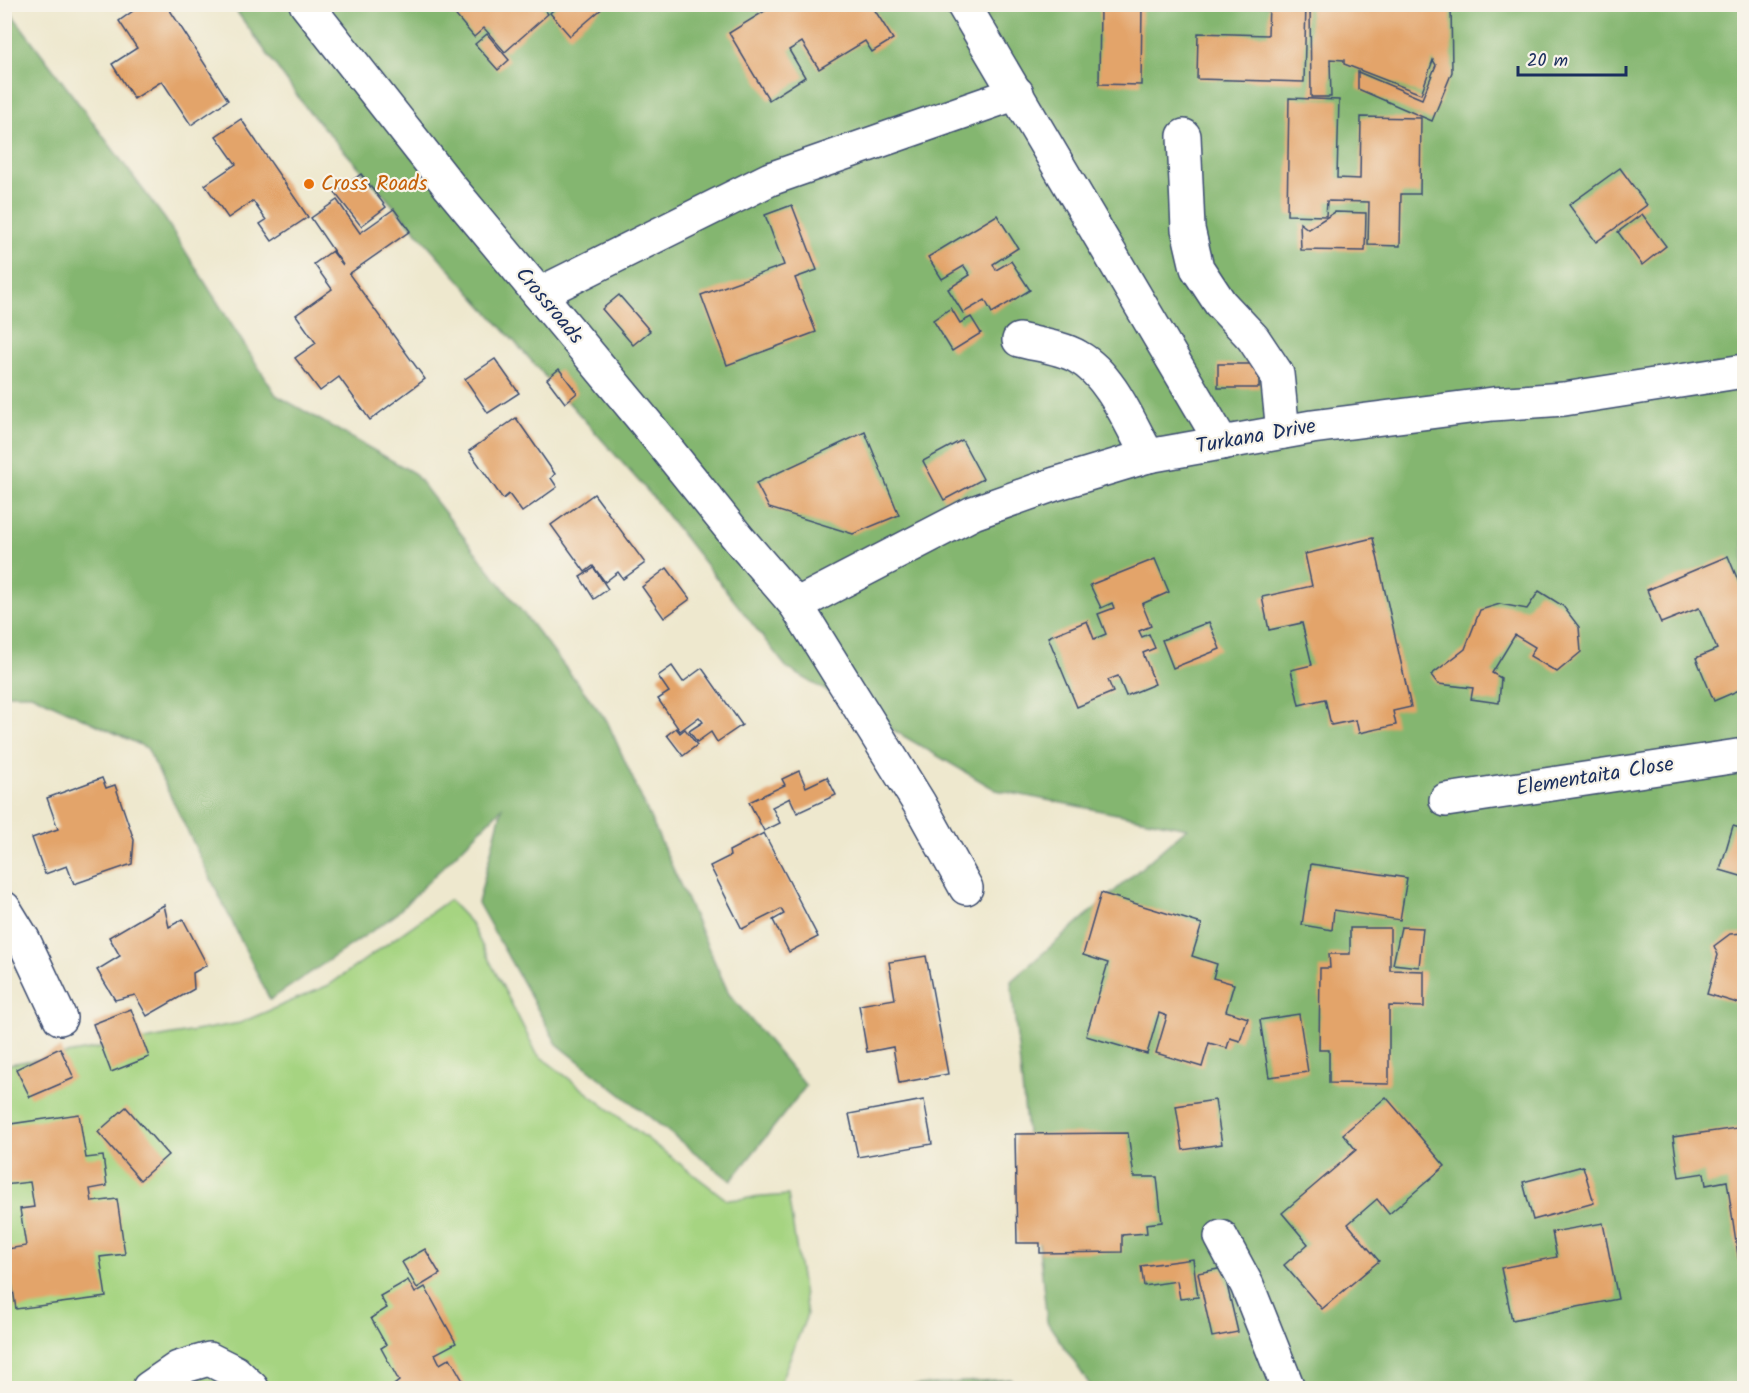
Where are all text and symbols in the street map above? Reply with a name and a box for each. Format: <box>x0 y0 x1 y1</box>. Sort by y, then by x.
scale bar <box>1518 39 1626 77</box>
text: 20 m <box>1527 47 1568 76</box>
place label: Cross Roads <box>321 168 427 201</box>
marker: Cross Roads <box>302 177 316 191</box>
street label: Crossroads <box>507 260 591 352</box>
street label: Turkana Drive <box>1193 410 1319 464</box>
street label: Elementaita Close <box>1514 748 1677 806</box>

